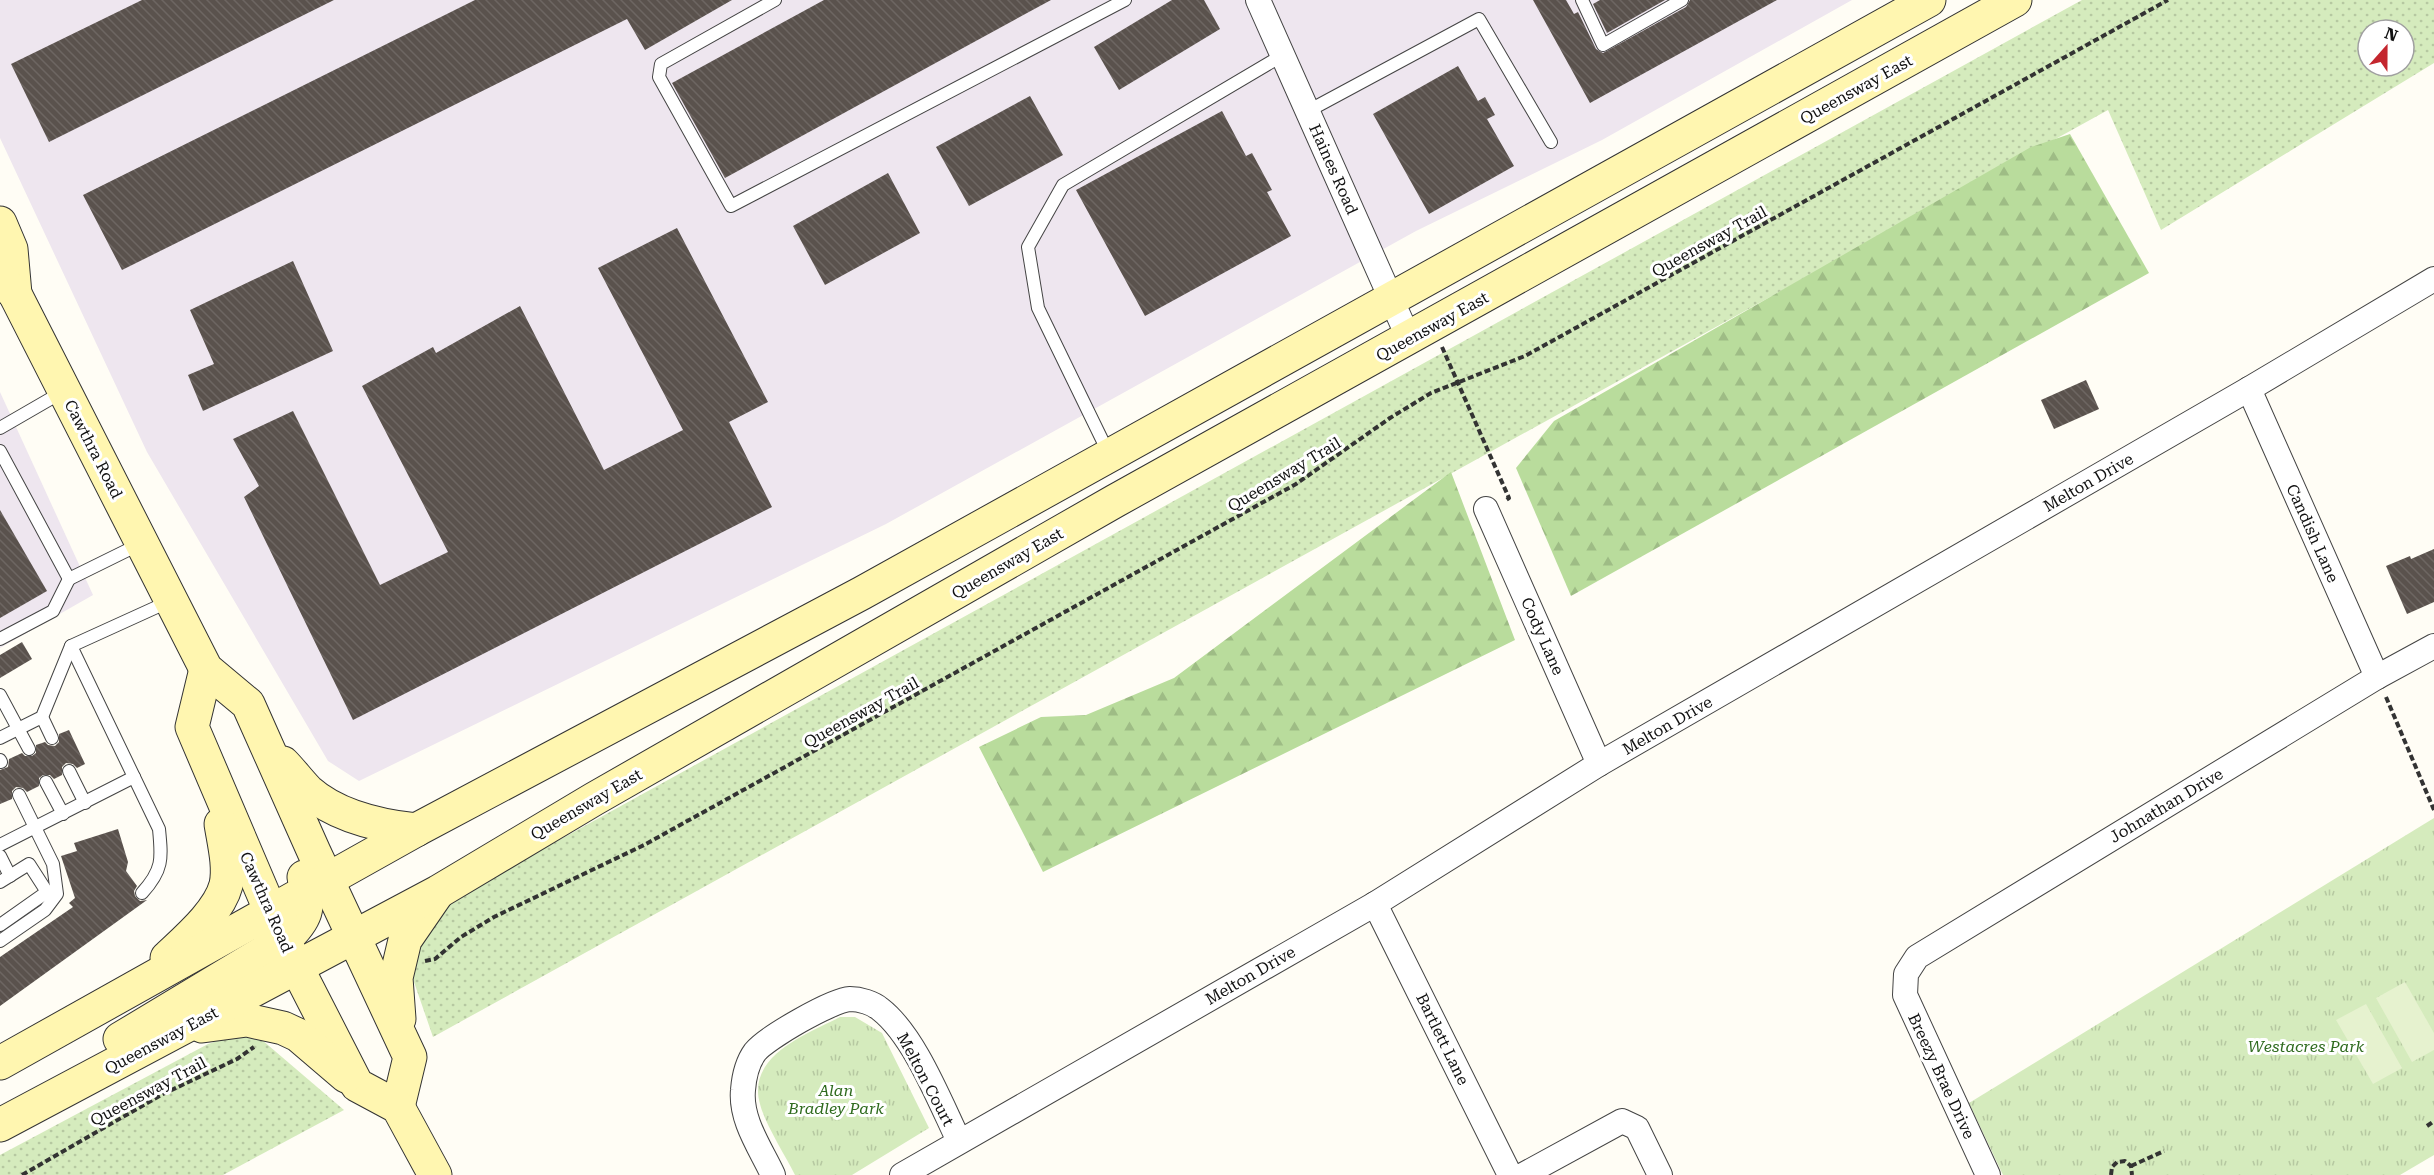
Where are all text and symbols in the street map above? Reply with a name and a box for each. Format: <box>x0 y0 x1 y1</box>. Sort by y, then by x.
north arrow <box>2356 18 2416 78</box>
text: N <box>2382 23 2400 46</box>
street label: Queensway East <box>1797 51 1916 128</box>
street label: Haines Road <box>1305 121 1362 217</box>
street label: Queensway Trail <box>1648 202 1770 281</box>
street label: Queensway East <box>1373 288 1492 365</box>
street label: Cawthra Road <box>61 397 127 502</box>
street label: Queensway Trail <box>1224 433 1344 516</box>
street label: Melton Drive <box>2040 449 2137 516</box>
street label: Candish Lane <box>2282 481 2343 586</box>
street label: Queensway East <box>948 524 1066 603</box>
street label: Cody Lane <box>1517 594 1568 678</box>
street label: Queensway Trail <box>800 673 922 752</box>
street label: Melton Drive <box>1619 692 1716 759</box>
street label: Johnathan Drive <box>2106 764 2227 847</box>
street label: Queensway East <box>527 765 645 844</box>
street label: Cawthra Road <box>236 849 297 956</box>
street label: Melton Drive <box>1202 942 1299 1009</box>
street label: Bartlett Lane <box>1412 990 1473 1088</box>
street label: Queensway East <box>101 1003 221 1078</box>
street label: Breezy Brae Drive <box>1904 1011 1979 1142</box>
street label: Melton Court <box>893 1029 958 1129</box>
park label: Westacres Park <box>2248 1037 2364 1056</box>
street label: Queensway Trail <box>87 1053 210 1130</box>
park label: Alan Bradley Park <box>787 1081 884 1118</box>

